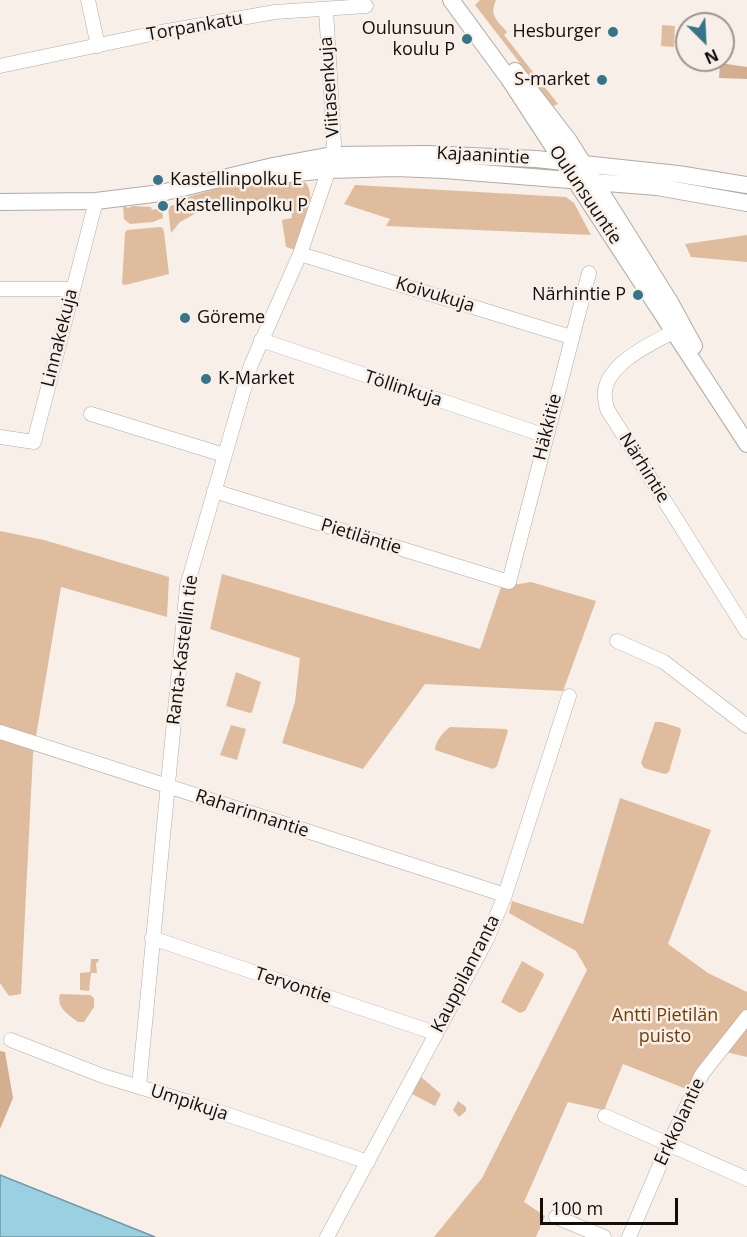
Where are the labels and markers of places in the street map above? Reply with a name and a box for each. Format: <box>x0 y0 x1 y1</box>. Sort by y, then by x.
place label: Oulunsuun koulu P <box>362 18 455 60</box>
place label: Hesburger <box>512 21 601 43</box>
marker: Hesburger <box>606 25 620 39</box>
marker: Oulunsuun koulu P <box>460 32 474 46</box>
place label: S-market <box>514 69 590 91</box>
marker: S-market <box>595 73 609 87</box>
place label: Kastellinpolku E <box>170 169 302 191</box>
marker: Kastellinpolku E <box>151 173 165 187</box>
place label: Kastellinpolku P <box>175 195 308 217</box>
marker: Kastellinpolku P <box>156 199 170 213</box>
place label: Närhintie P <box>532 284 626 306</box>
marker: Närhintie P <box>631 288 645 302</box>
place label: Göreme <box>197 307 265 329</box>
marker: Göreme <box>178 311 192 325</box>
place label: K-Market <box>218 368 294 390</box>
marker: K-Market <box>199 372 213 386</box>

